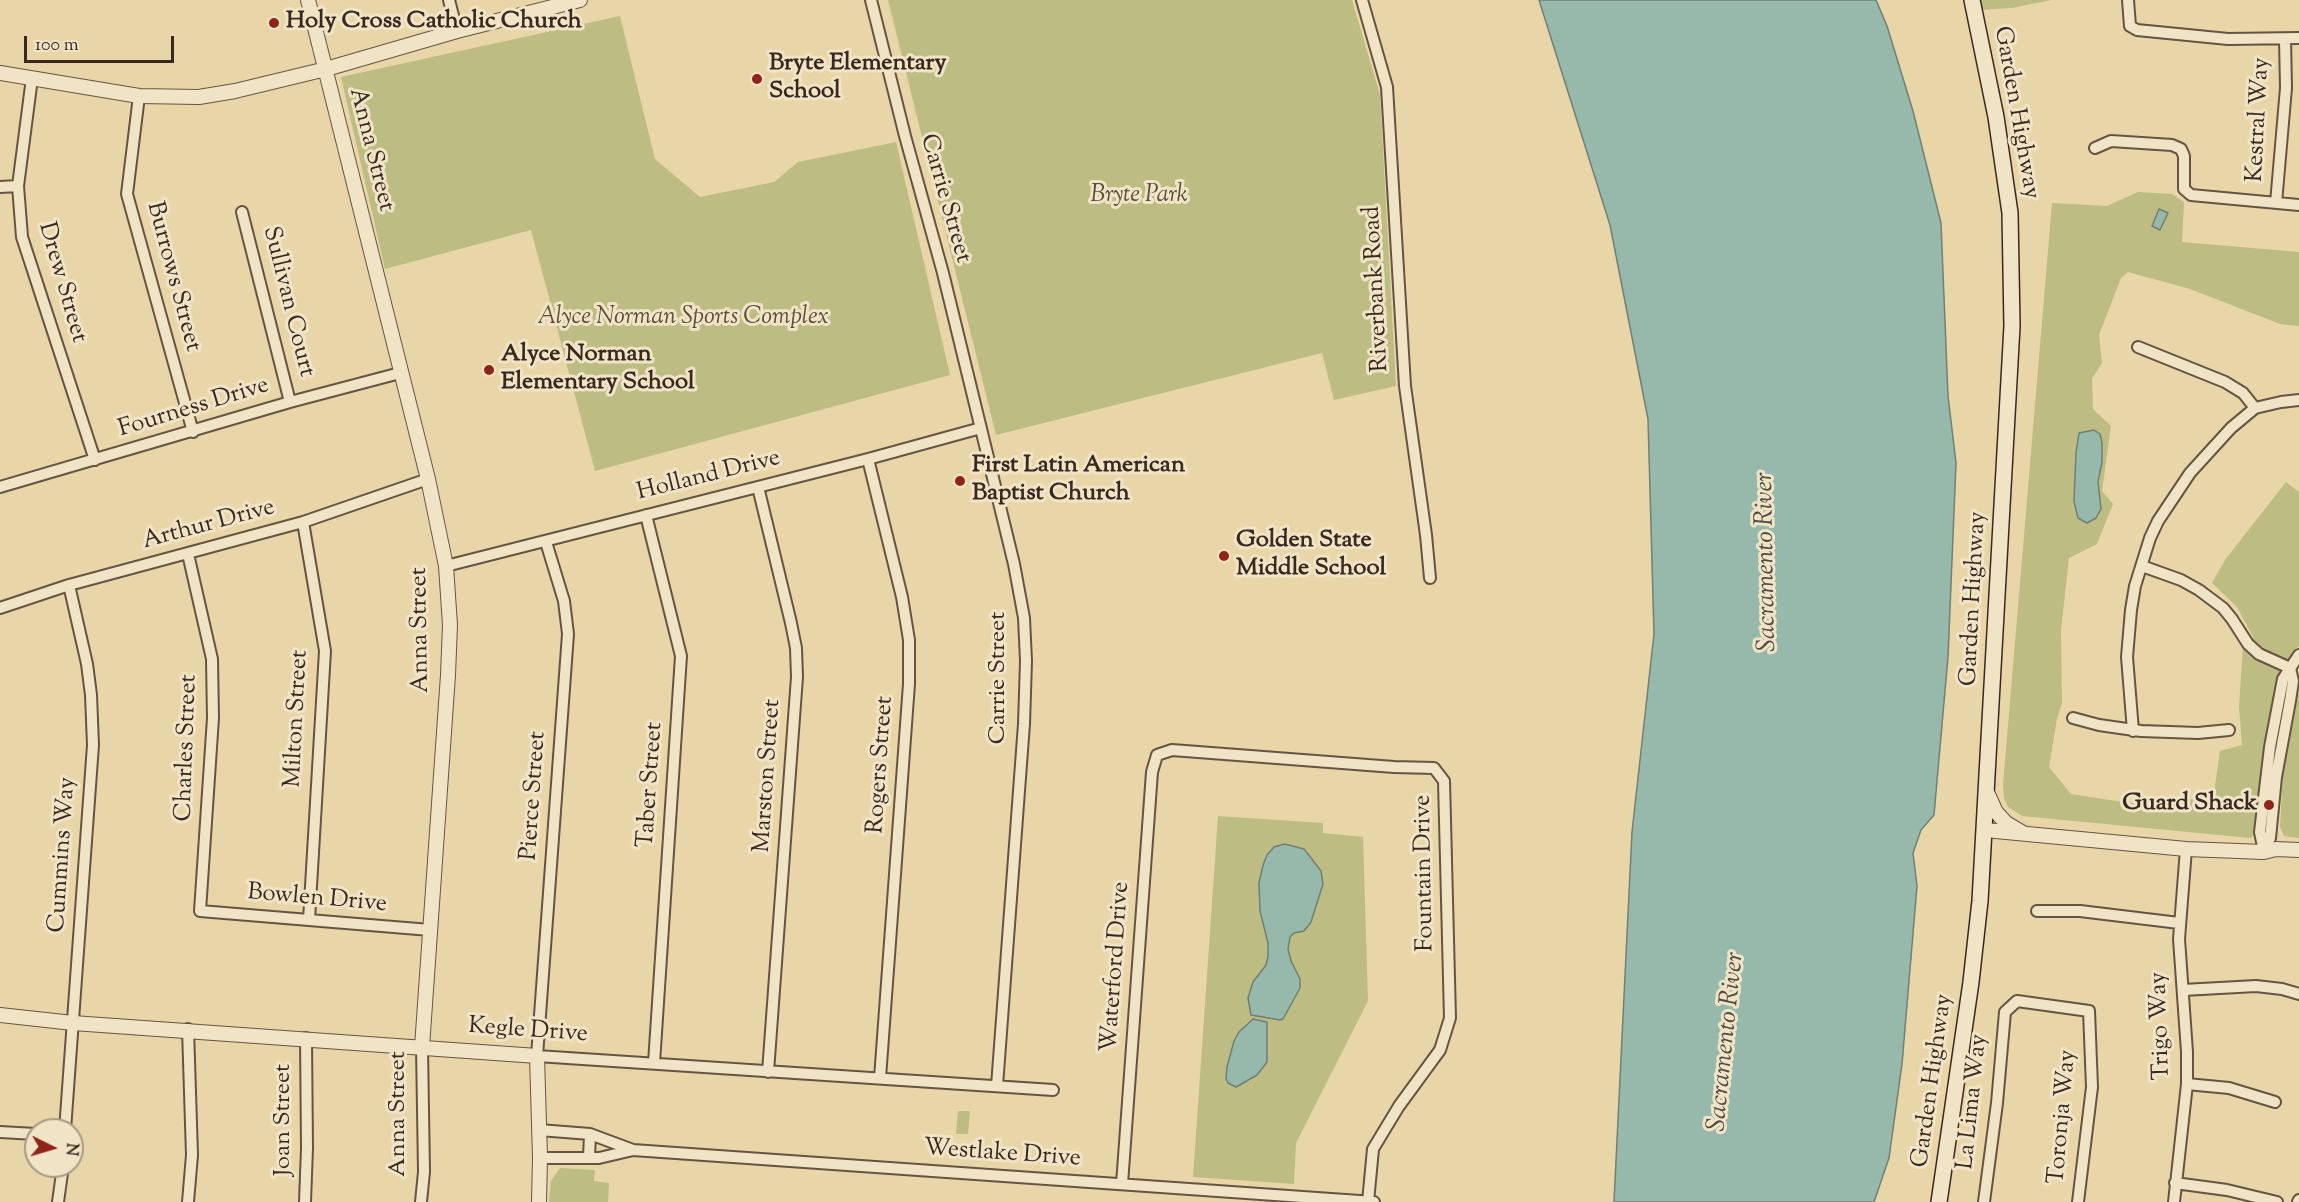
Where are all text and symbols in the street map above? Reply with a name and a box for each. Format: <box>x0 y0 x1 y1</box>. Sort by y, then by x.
place label: Holy Cross Catholic Church <box>286 9 582 37</box>
marker: Holy Cross Catholic Church <box>267 16 281 30</box>
scale bar <box>27 24 177 62</box>
street label: Garden Highway <box>1986 24 2044 202</box>
text: 100 m <box>35 33 79 59</box>
place label: Bryte Elementary School <box>769 51 946 107</box>
street label: Kestral Way <box>2242 57 2278 183</box>
marker: Bryte Elementary School <box>750 72 764 86</box>
street label: Anna Street <box>341 85 399 215</box>
street label: Carrie Street <box>912 131 976 267</box>
park label: Bryte Park <box>1090 183 1188 211</box>
street label: Burrows Street <box>138 199 206 355</box>
street label: Riverbank Road <box>1359 205 1397 373</box>
street label: Drew Street <box>30 219 92 347</box>
street label: Sullivan Court <box>254 224 320 380</box>
park label: Alyce Norman Sports Complex <box>537 305 829 333</box>
place label: Alyce Norman Elementary School <box>501 342 695 398</box>
marker: Alyce Norman Elementary School <box>482 363 496 377</box>
street label: Fourness Drive <box>115 372 273 446</box>
street label: Holland Drive <box>634 445 784 509</box>
place label: First Latin American Baptist Church <box>972 453 1185 509</box>
water label: Sacramento River <box>1751 472 1785 652</box>
marker: First Latin American Baptist Church <box>953 474 967 488</box>
street label: Arthur Drive <box>140 495 278 557</box>
street label: Garden Highway <box>1956 511 1994 687</box>
place label: Golden State Middle School <box>1236 528 1386 584</box>
marker: Golden State Middle School <box>1217 549 1231 563</box>
street label: Anna Street <box>407 567 437 693</box>
street label: Carrie Street <box>986 612 1014 744</box>
street label: Milton Street <box>280 649 316 789</box>
street label: Charles Street <box>171 674 205 822</box>
street label: Rogers Street <box>863 695 901 835</box>
street label: Marston Street <box>749 698 789 854</box>
street label: Taber Street <box>633 721 671 849</box>
street label: Pierce Street <box>516 731 554 861</box>
street label: Cummins Way <box>44 776 84 934</box>
place label: Guard Shack <box>2122 791 2257 819</box>
street label: Fountain Drive <box>1410 794 1442 952</box>
marker: Guard Shack <box>2262 798 2276 812</box>
street label: Bowlen Drive <box>246 880 388 920</box>
street label: Waterford Drive <box>1097 881 1137 1053</box>
water label: Sacramento River <box>1703 951 1753 1133</box>
street label: Trigo Way <box>2146 971 2178 1081</box>
street label: Garden Highway <box>1908 992 1960 1170</box>
street label: Kegle Drive <box>467 1013 589 1051</box>
street label: La Lima Way <box>1953 1033 1995 1171</box>
street label: Toronja Way <box>2044 1049 2084 1185</box>
street label: Anna Street <box>386 1051 414 1177</box>
street label: Joan Street <box>271 1064 299 1176</box>
north arrow <box>24 1118 84 1178</box>
street label: Westlake Drive <box>922 1135 1082 1175</box>
text: N <box>58 1142 82 1157</box>

